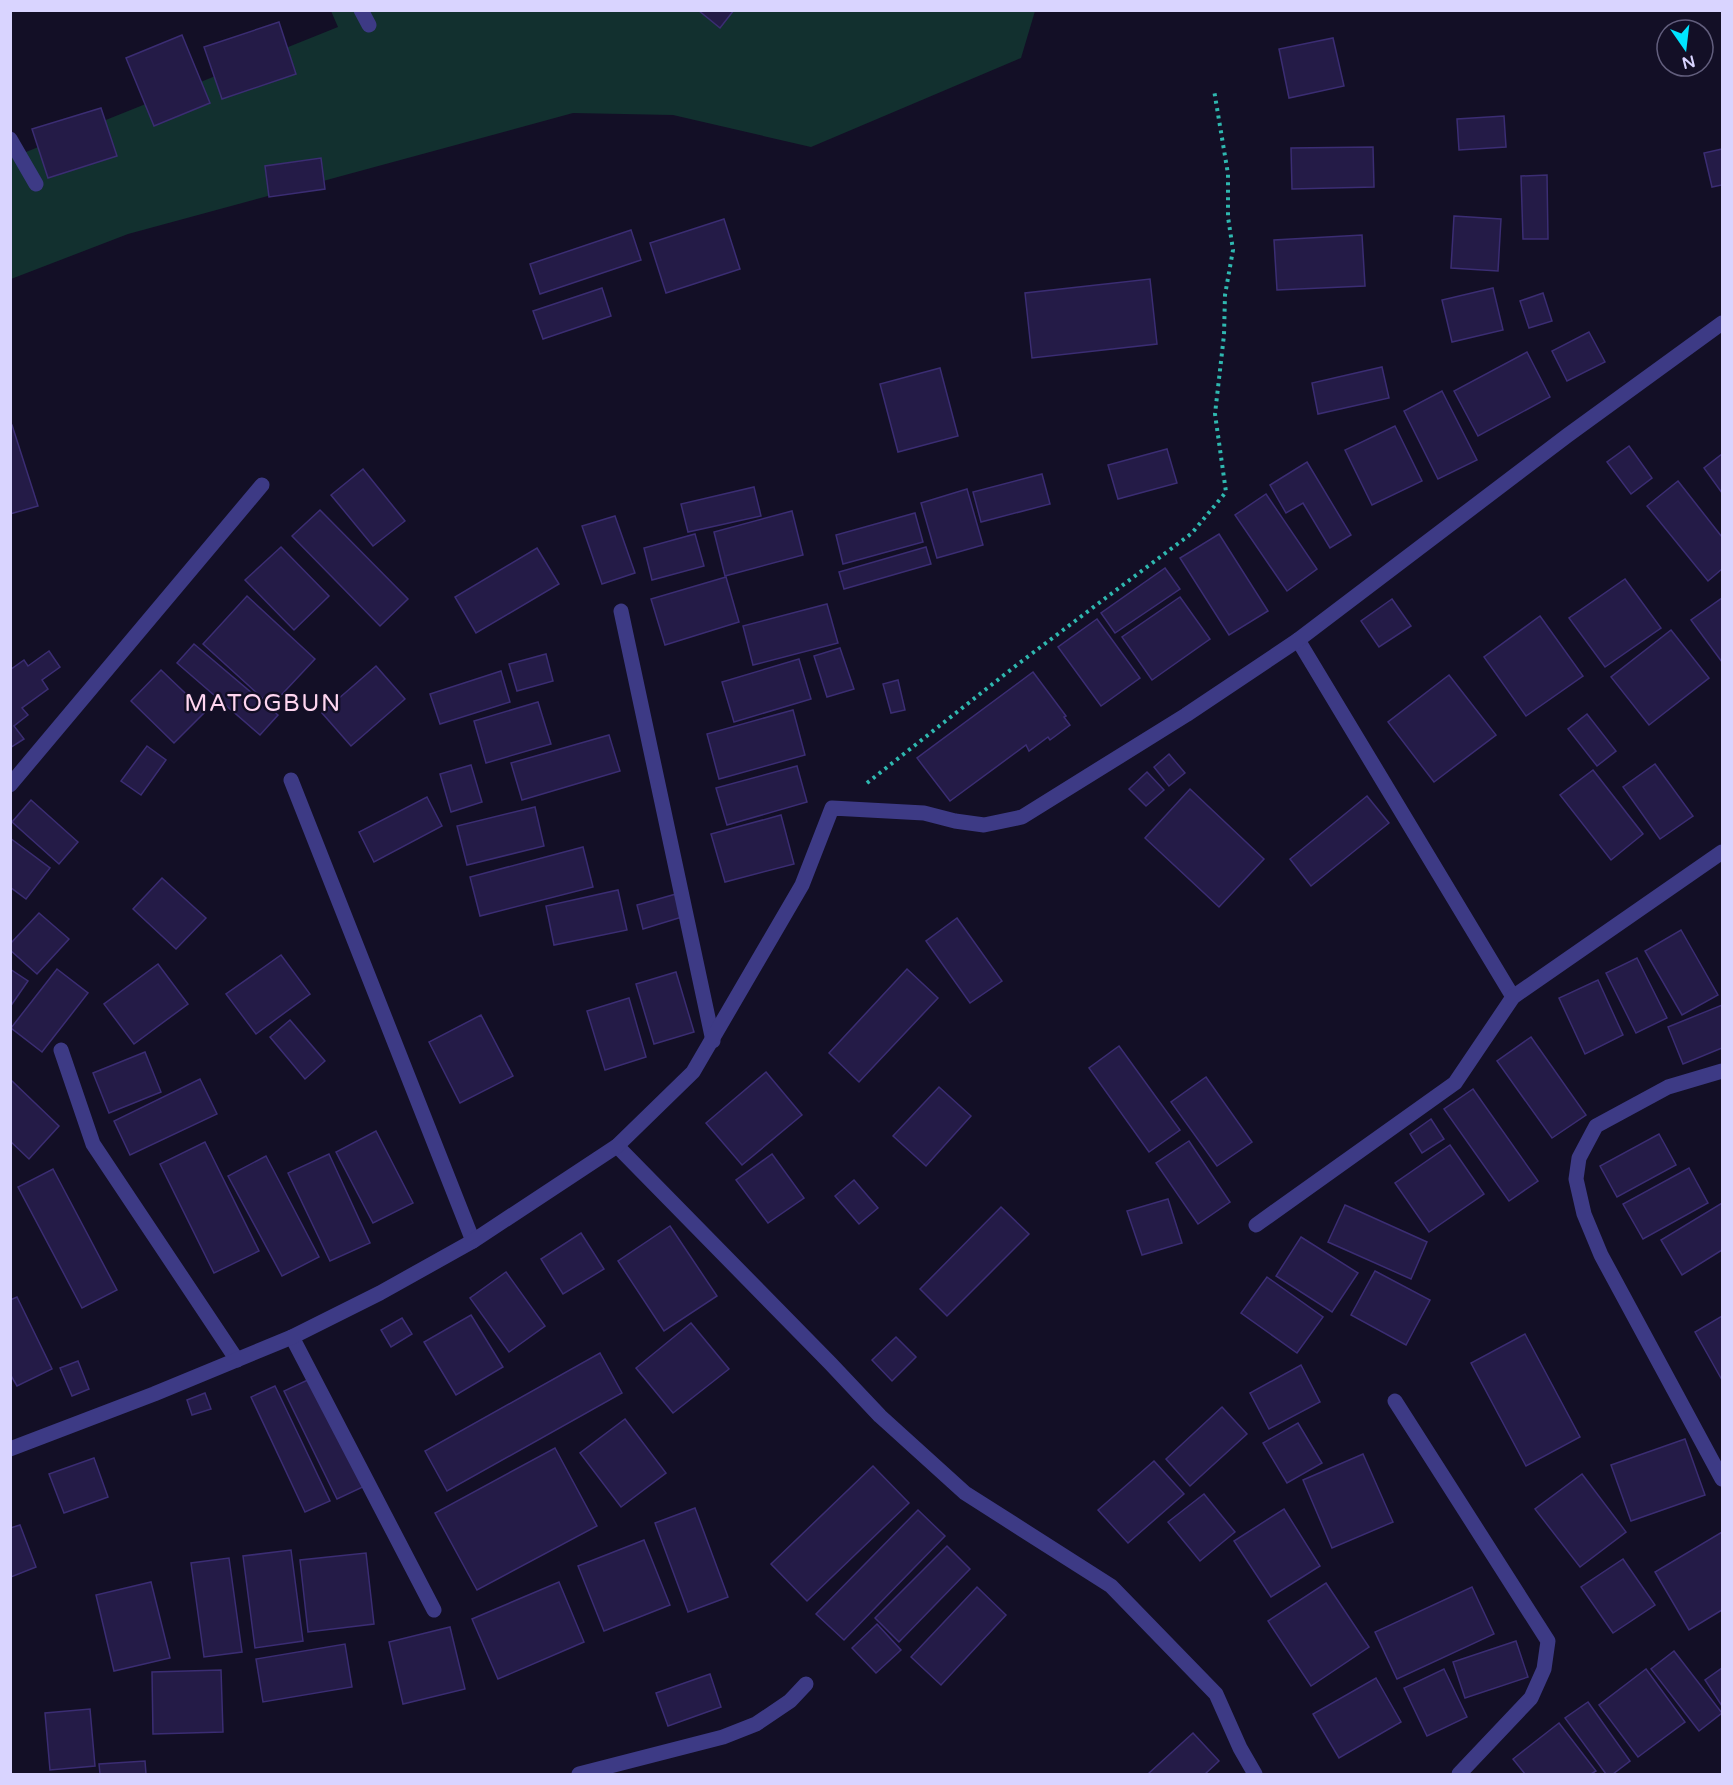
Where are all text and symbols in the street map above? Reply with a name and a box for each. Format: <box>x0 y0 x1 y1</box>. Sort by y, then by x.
north arrow <box>1655 18 1715 78</box>
text: N <box>1680 50 1697 73</box>
district label: MATOGBUN <box>184 689 342 718</box>

